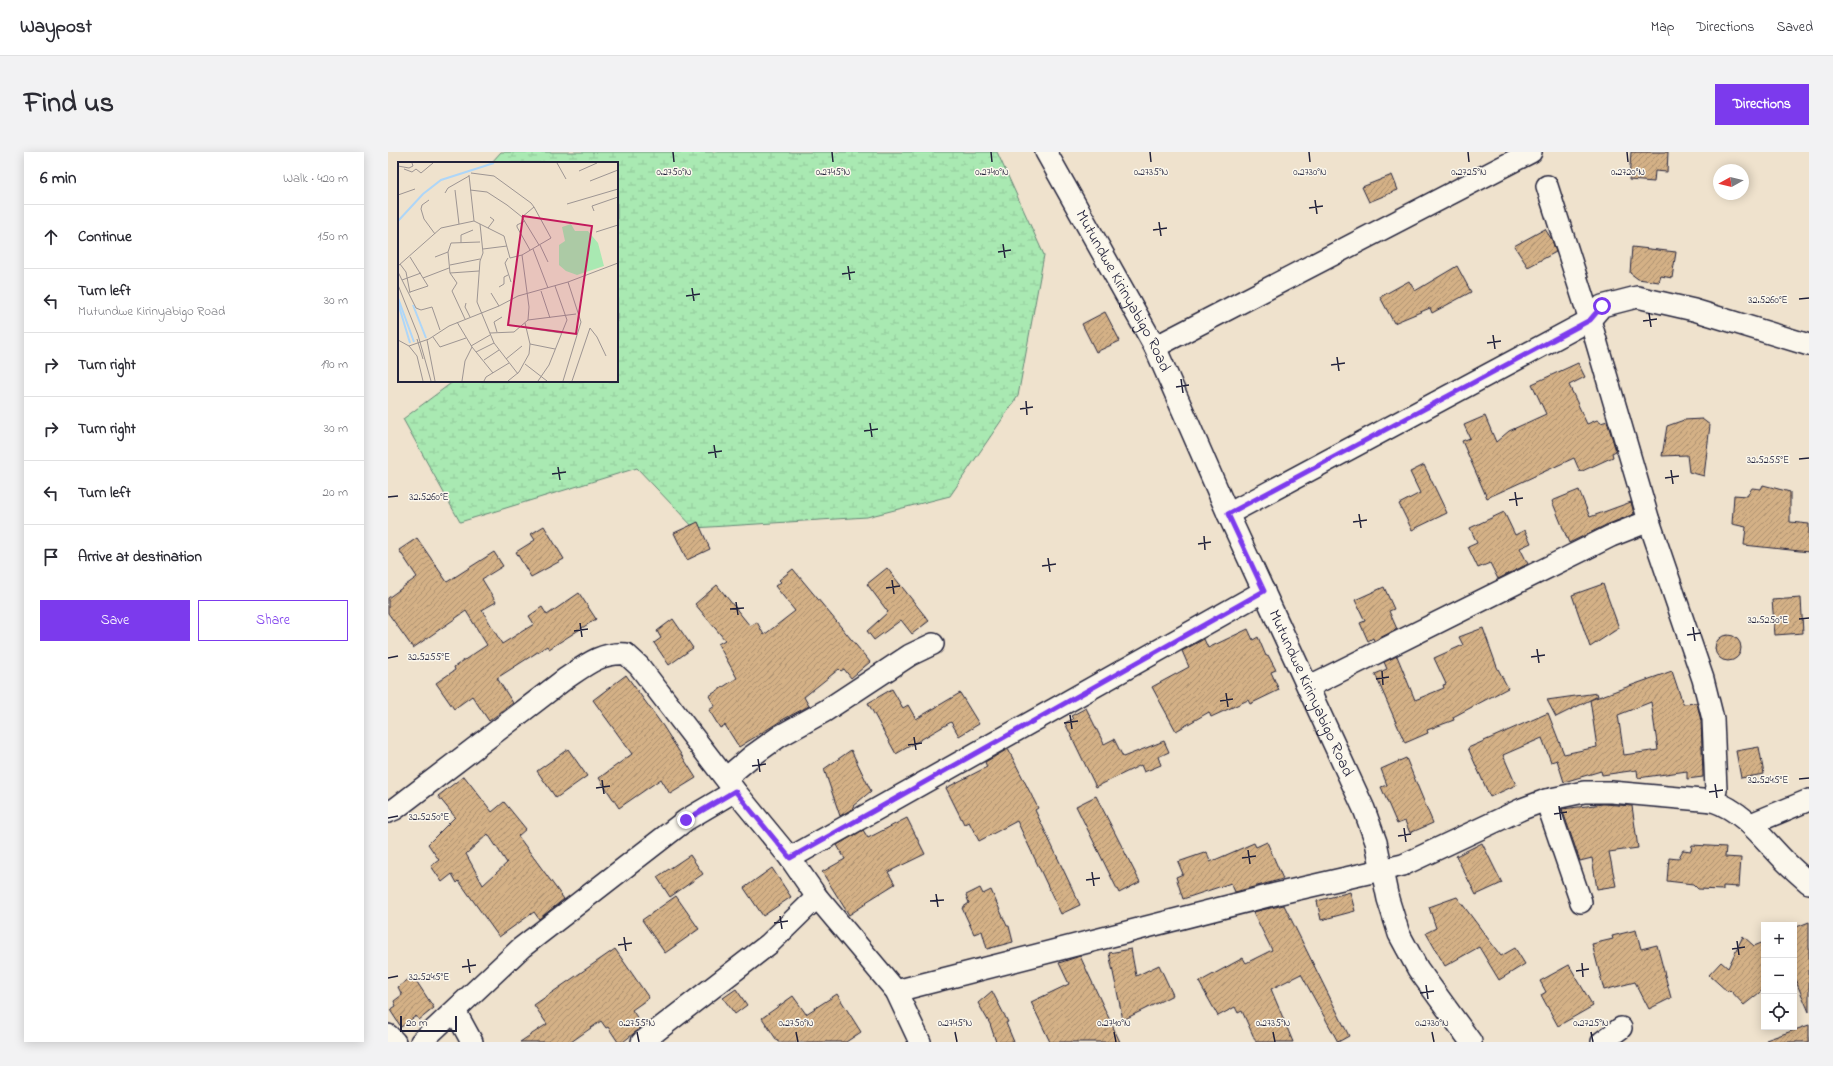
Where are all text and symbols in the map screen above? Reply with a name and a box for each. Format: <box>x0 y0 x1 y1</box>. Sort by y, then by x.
text: Waypost <box>20 14 92 41</box>
text: Map <box>1651 17 1674 38</box>
text: Directions <box>1696 17 1754 38</box>
text: Saved <box>1776 17 1813 38</box>
text: Find us <box>24 84 114 125</box>
button: Directions <box>1715 84 1809 125</box>
inset map <box>398 162 618 382</box>
north arrow <box>1713 164 1749 200</box>
text: 0.2750°N <box>657 165 692 180</box>
text: 0.2745°N <box>816 165 851 180</box>
text: 0.2740°N <box>975 165 1009 180</box>
text: 0.2735°N <box>1134 165 1169 180</box>
text: 0.2730°N <box>1293 165 1327 180</box>
text: 0.2725°N <box>1451 165 1487 180</box>
text: 0.2720°N <box>1611 165 1645 180</box>
text: 6 min <box>40 166 76 191</box>
text: Walk · 420 m <box>283 169 348 188</box>
street label: Mutundwe Kirinyabigo Road <box>1069 206 1177 376</box>
icon: ahead <box>40 226 62 248</box>
text: Continue <box>78 226 132 248</box>
text: 150 m <box>317 227 348 246</box>
text: Turn left <box>78 280 131 302</box>
icon: left <box>40 290 62 312</box>
text: 30 m <box>324 291 348 310</box>
text: 32.5260°E <box>1748 293 1788 308</box>
route start <box>1593 297 1611 315</box>
text: Mutundwe Kirinyabigo Road <box>78 302 225 321</box>
icon: right <box>40 354 62 376</box>
text: Turn right <box>78 354 136 376</box>
text: 190 m <box>321 355 348 374</box>
icon: right <box>40 418 62 440</box>
text: Turn right <box>78 418 136 440</box>
text: 30 m <box>324 419 348 438</box>
text: 32.5255°E <box>1747 453 1789 468</box>
icon: left <box>40 482 62 504</box>
text: Turn left <box>78 482 131 504</box>
text: 20 m <box>323 483 348 502</box>
text: 32.5260°E <box>409 490 449 505</box>
icon: arrive <box>40 546 62 568</box>
text: Arrive at destination <box>78 546 202 568</box>
button: Save <box>40 600 190 641</box>
button: Share <box>198 600 348 641</box>
street label: Mutundwe Kirinyabigo Road <box>1262 606 1360 781</box>
text: 32.5250°E <box>1748 613 1788 628</box>
text: 32.5255°E <box>408 650 450 665</box>
text: 32.5245°E <box>1748 773 1788 788</box>
text: 32.5250°E <box>409 810 449 825</box>
route end <box>677 811 695 829</box>
map controls <box>1761 922 1797 1030</box>
button: + <box>1761 922 1797 958</box>
button: − <box>1761 958 1797 994</box>
text: 32.5245°E <box>409 970 449 985</box>
button: locate <box>1761 994 1797 1030</box>
scale bar <box>400 1014 457 1033</box>
text: 20 m <box>406 1015 428 1031</box>
text: 0.2755°N <box>619 1016 655 1031</box>
text: 0.2750°N <box>779 1016 814 1031</box>
text: 0.2745°N <box>938 1016 973 1031</box>
text: 0.2740°N <box>1097 1016 1131 1031</box>
text: 0.2735°N <box>1256 1016 1291 1031</box>
text: 0.2730°N <box>1415 1016 1449 1031</box>
text: 0.2725°N <box>1573 1016 1609 1031</box>

